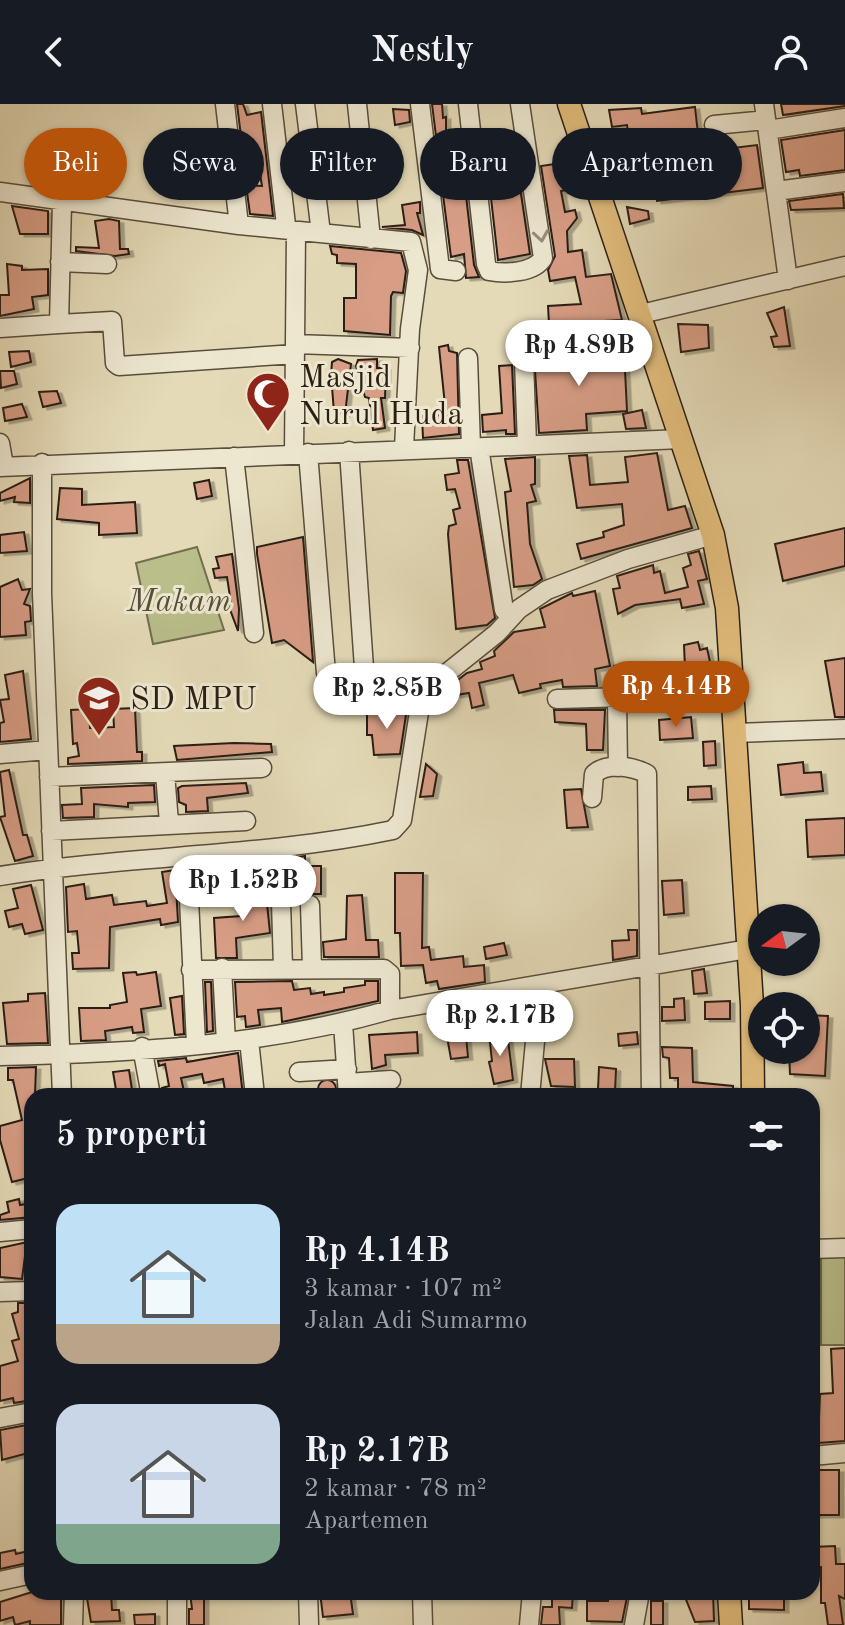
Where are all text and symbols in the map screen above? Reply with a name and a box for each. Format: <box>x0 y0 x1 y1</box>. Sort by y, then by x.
icon: back <box>32 30 76 74</box>
icon: person <box>769 30 813 74</box>
text: Nestly <box>371 34 474 70</box>
chip: Beli <box>24 128 127 200</box>
chip: Sewa <box>143 128 264 200</box>
chip: Filter <box>280 128 404 200</box>
chip: Baru <box>420 128 536 200</box>
chip: Apartemen <box>552 128 742 200</box>
one-way arrow <box>532 230 549 243</box>
pin: Rp 4.89B <box>496 320 662 388</box>
text: Rp 4.89B <box>523 333 635 359</box>
place label: Masjid Nurul Huda <box>299 363 464 432</box>
mosque icon: Masjid Nurul Huda <box>244 370 292 433</box>
park label: Makam <box>126 587 231 619</box>
pin: Rp 4.14B <box>593 661 759 729</box>
pin: Rp 2.85B <box>304 663 470 731</box>
school or university icon: SD MPU <box>75 674 123 737</box>
text: Rp 4.14B <box>620 674 732 700</box>
text: Rp 2.85B <box>331 676 443 702</box>
place label: SD MPU <box>130 685 257 717</box>
pin: Rp 1.52B <box>160 855 326 923</box>
text: Rp 1.52B <box>187 868 299 894</box>
north arrow <box>748 904 820 976</box>
map controls <box>748 904 820 1064</box>
pin: Rp 2.17B <box>417 990 583 1058</box>
button: locate <box>748 992 820 1064</box>
text: Rp 2.17B <box>444 1003 556 1029</box>
icon: filters <box>744 1114 788 1158</box>
text: 5 properti <box>56 1119 207 1153</box>
text: Rp 4.14B <box>304 1235 450 1269</box>
icon: home <box>120 1236 216 1332</box>
text: 3 kamar · 107 m² <box>304 1276 502 1302</box>
text: Jalan Adi Sumarmo <box>304 1308 528 1334</box>
text: Rp 2.17B <box>304 1435 450 1469</box>
icon: home <box>120 1436 216 1532</box>
text: 2 kamar · 78 m² <box>304 1476 487 1502</box>
text: Apartemen <box>304 1508 429 1534</box>

